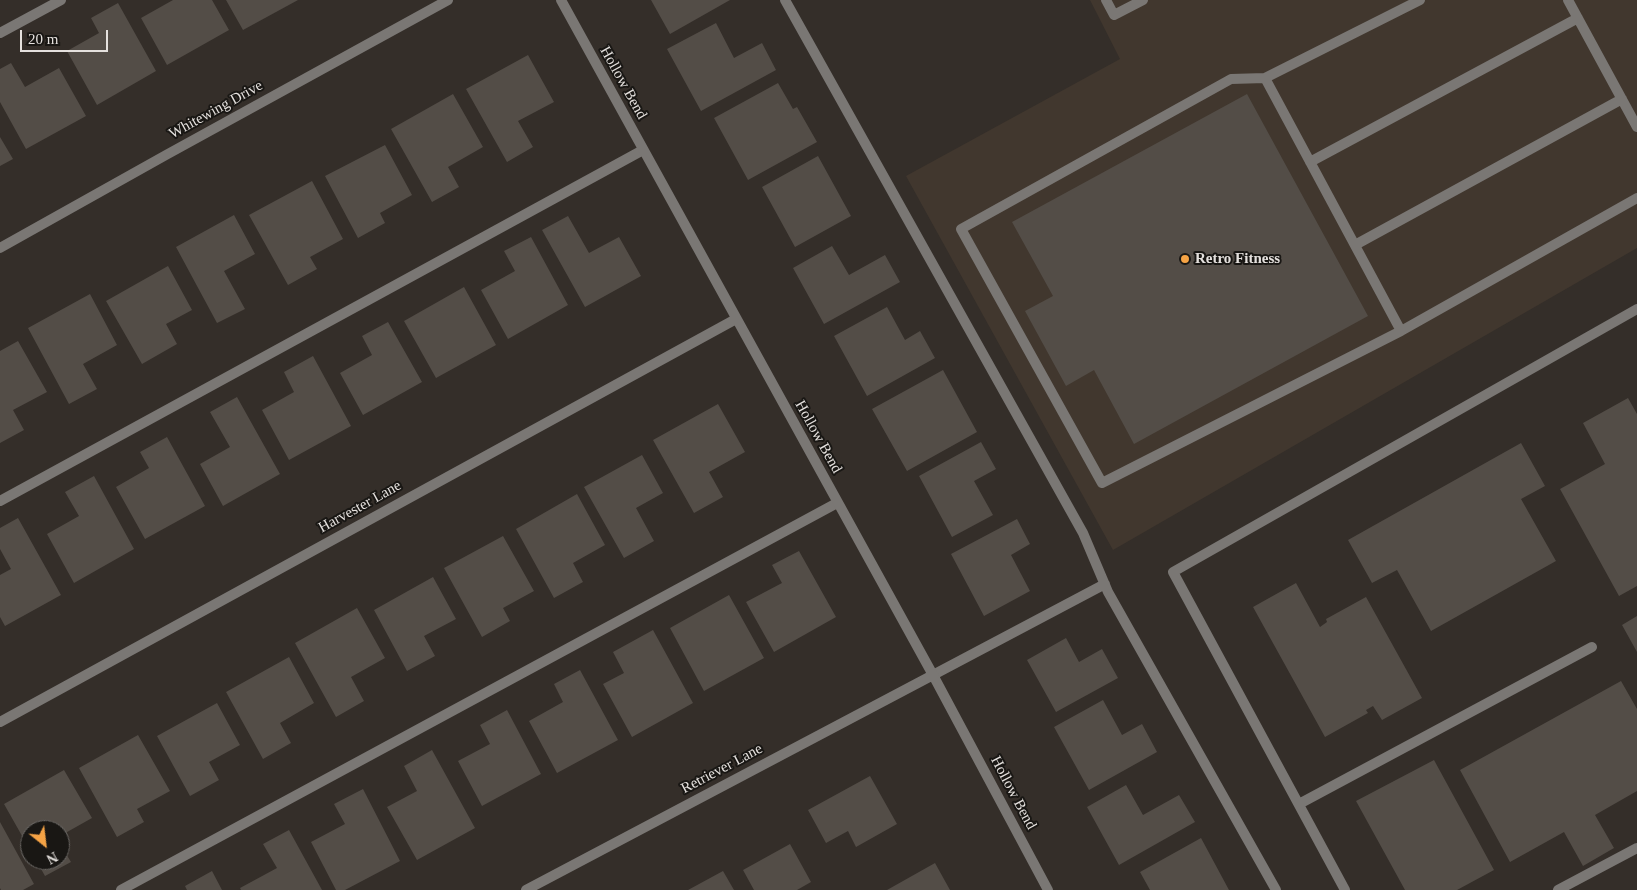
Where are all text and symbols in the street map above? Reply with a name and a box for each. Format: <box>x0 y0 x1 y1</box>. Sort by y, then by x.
scale bar <box>22 20 110 52</box>
text: 20 m <box>28 31 58 47</box>
street label: Hollow Bend <box>596 43 650 123</box>
street label: Whitewing Drive <box>166 77 266 143</box>
place label: Retro Fitness <box>1195 250 1280 268</box>
marker: Retro Fitness <box>1179 253 1191 265</box>
street label: Hollow Bend <box>791 397 845 477</box>
street label: Harvester Lane <box>315 477 405 537</box>
street label: Retriever Lane <box>678 740 766 798</box>
street label: Hollow Bend <box>986 753 1040 833</box>
north arrow <box>20 820 70 870</box>
text: N <box>44 849 60 867</box>

